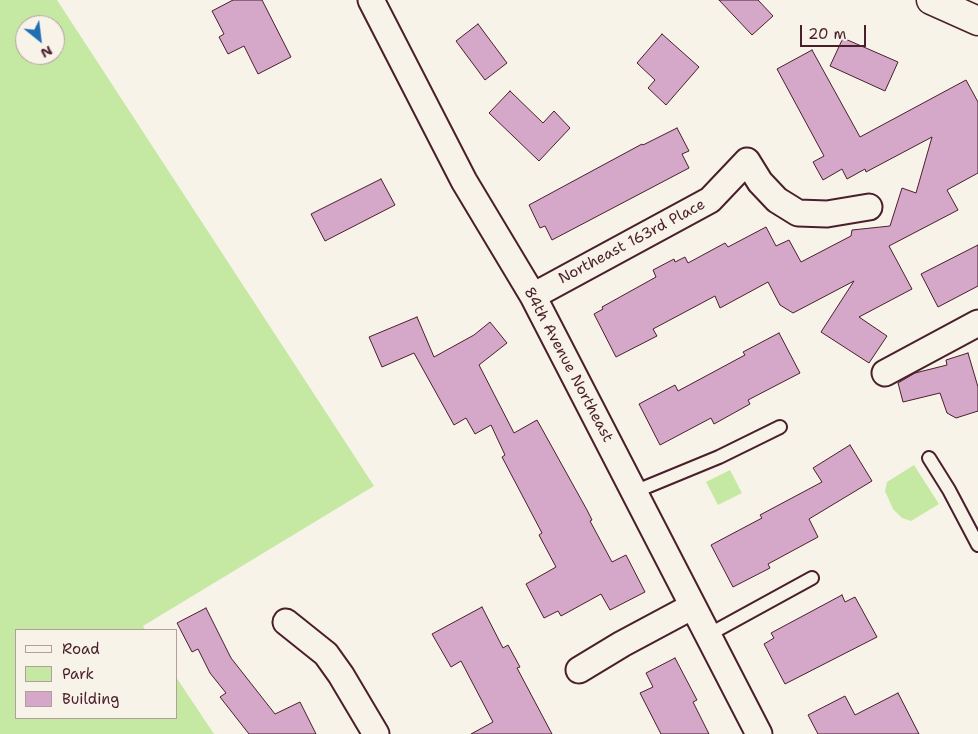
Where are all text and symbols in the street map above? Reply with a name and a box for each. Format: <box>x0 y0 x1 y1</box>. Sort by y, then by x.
north arrow <box>15 15 65 65</box>
scale bar <box>803 15 869 47</box>
text: 20 m <box>808 24 847 44</box>
text: N <box>38 42 56 63</box>
street label: Northeast 163rd Place <box>556 196 708 288</box>
street label: 84th Avenue Northeast <box>520 285 616 445</box>
legend <box>15 629 178 719</box>
text: Road <box>62 639 100 659</box>
text: Park <box>62 664 94 684</box>
text: Building <box>62 689 119 709</box>

